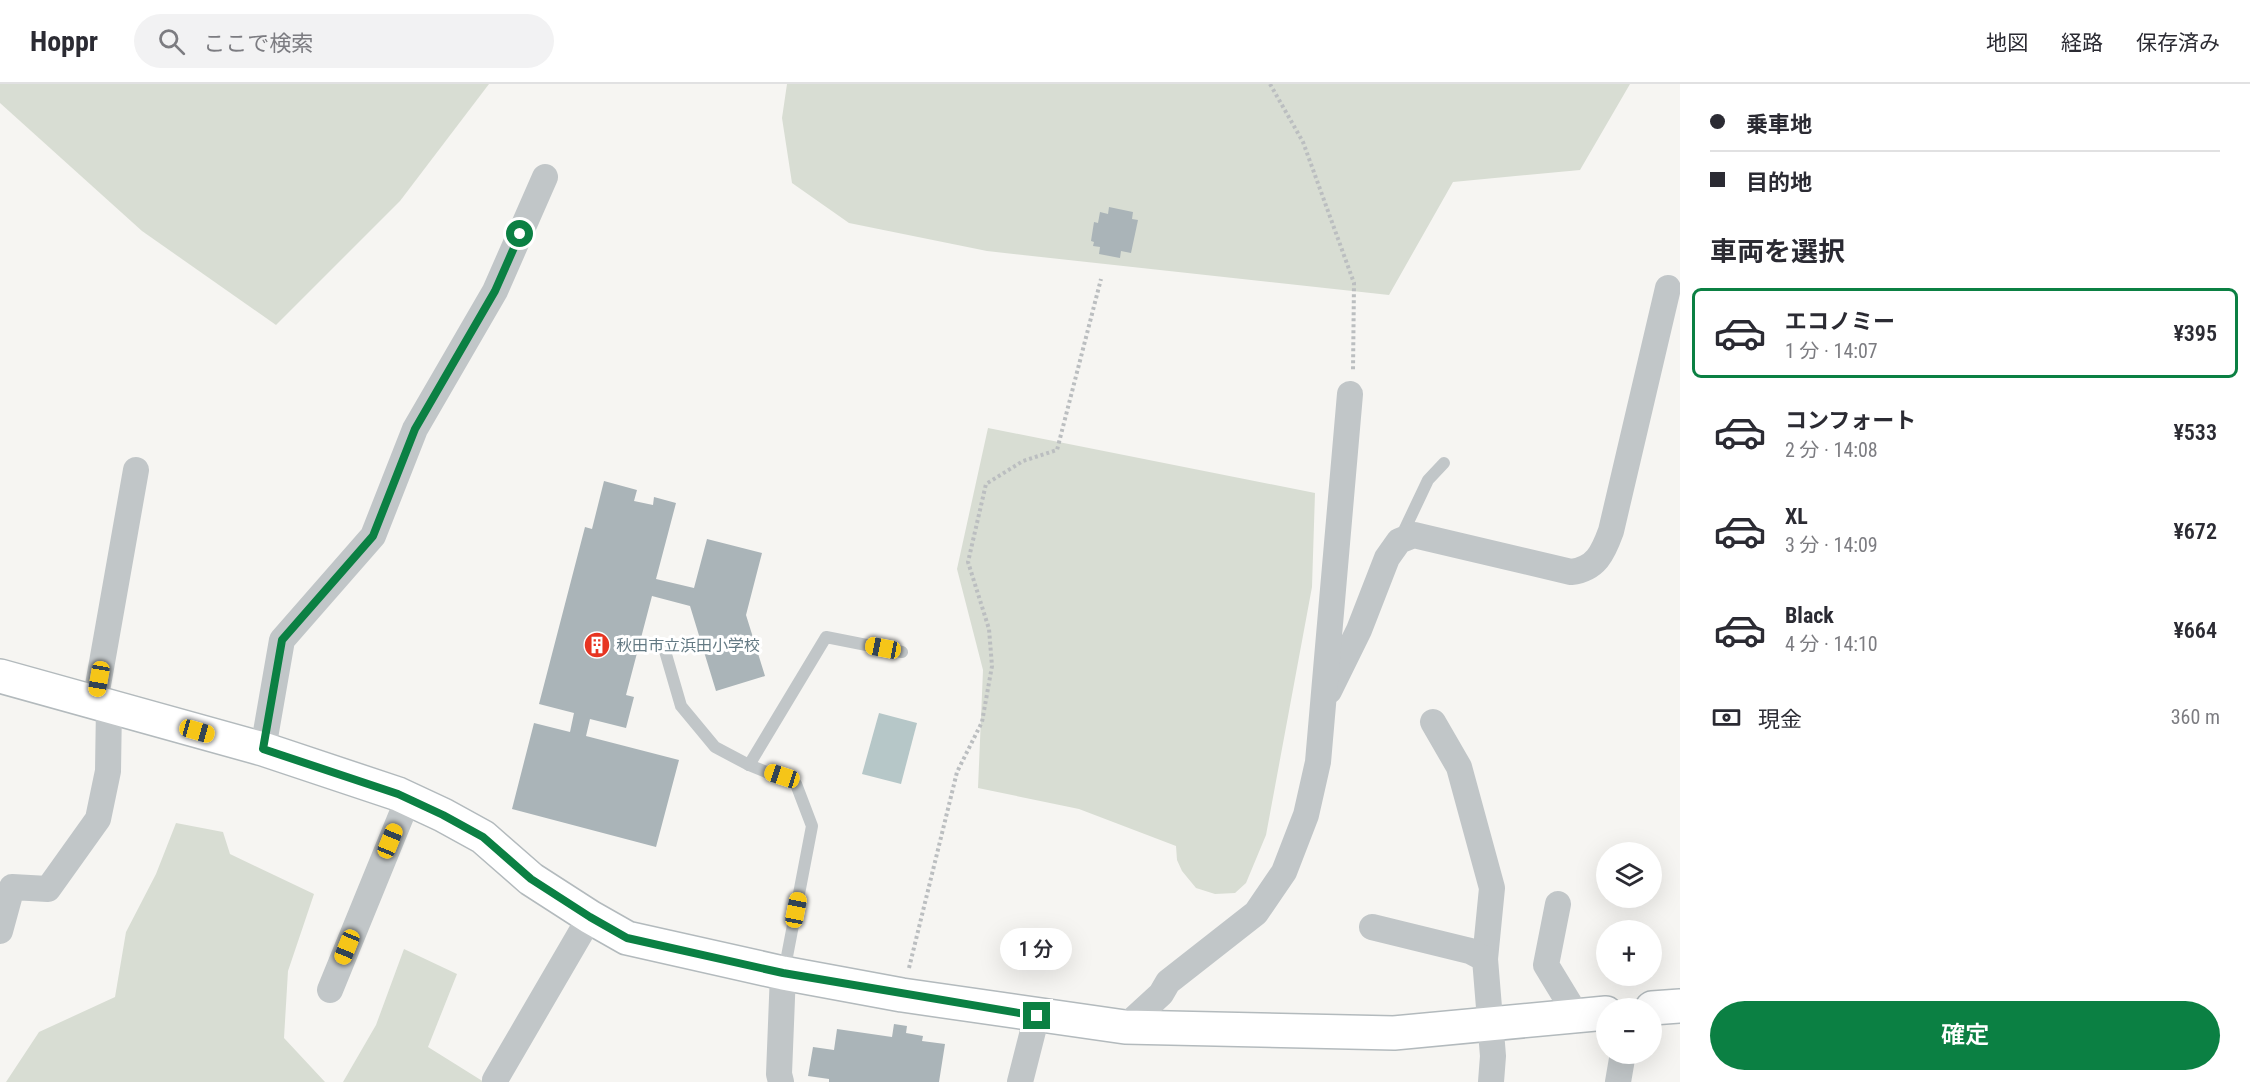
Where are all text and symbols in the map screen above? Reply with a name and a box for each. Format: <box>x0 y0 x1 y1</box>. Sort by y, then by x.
search box <box>134 14 554 68</box>
text: Hoppr <box>30 25 98 58</box>
icon: search <box>155 25 188 58</box>
text: ここで検索 <box>203 31 313 56</box>
text: 地図 <box>1986 31 2028 55</box>
text: 経路 <box>2061 31 2103 55</box>
text: 保存済み <box>2136 31 2220 55</box>
text: 乗車地 <box>1746 112 1812 137</box>
text: 目的地 <box>1746 170 1812 195</box>
route start <box>506 220 533 247</box>
text: 車両を選択 <box>1710 236 1845 268</box>
icon: car <box>1713 306 1767 360</box>
text: エコノミー <box>1785 309 1895 334</box>
text: ¥395 <box>2173 321 2217 346</box>
text: 1 分 · 14:07 <box>1785 339 1878 363</box>
icon: car <box>1713 405 1767 459</box>
text: コンフォート <box>1785 408 1916 433</box>
text: ¥533 <box>2173 420 2217 445</box>
text: 2 分 · 14:08 <box>1785 438 1878 462</box>
icon: car <box>1713 504 1767 558</box>
text: XL <box>1785 504 1808 529</box>
text: ¥672 <box>2173 519 2217 544</box>
text: 3 分 · 14:09 <box>1785 533 1878 557</box>
icon: car <box>1713 603 1767 657</box>
text: Black <box>1785 603 1834 628</box>
text: ¥664 <box>2173 618 2217 643</box>
building icon: 秋田市立浜田小学校 <box>582 630 612 660</box>
text: 4 分 · 14:10 <box>1785 632 1878 656</box>
place label: 秋田市立浜田小学校 <box>616 636 760 655</box>
car <box>864 636 902 660</box>
car <box>87 660 111 698</box>
icon: cash <box>1710 701 1743 734</box>
text: 360 m <box>2171 705 2220 729</box>
text: 現金 <box>1758 707 1802 732</box>
car <box>177 717 217 745</box>
car <box>762 762 802 790</box>
car <box>375 821 405 861</box>
map controls <box>1596 842 1662 1064</box>
button: layers <box>1596 842 1662 908</box>
car <box>784 891 808 929</box>
button: + <box>1596 920 1662 986</box>
car <box>332 927 362 967</box>
callout: 1 分 <box>1001 929 1073 971</box>
text: 1 分 <box>1019 937 1053 961</box>
button: − <box>1596 998 1662 1064</box>
button: 確定 <box>1710 1001 2220 1070</box>
route end <box>1023 1002 1050 1029</box>

